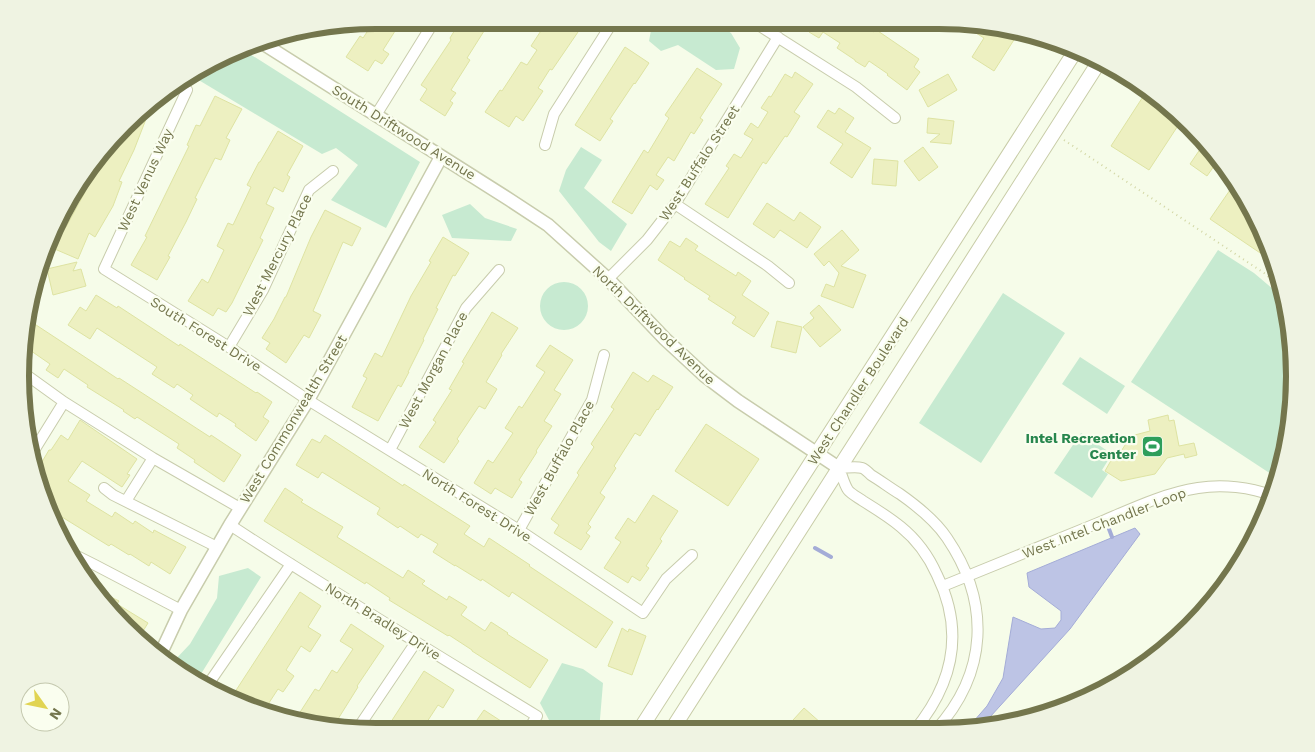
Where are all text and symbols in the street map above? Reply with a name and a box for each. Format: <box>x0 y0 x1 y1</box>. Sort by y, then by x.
street label: South Driftwood Avenue <box>329 81 479 183</box>
street label: West Buffalo Street <box>656 102 743 224</box>
street label: West Venus Way <box>114 125 176 234</box>
street label: West Mercury Place <box>239 191 315 319</box>
street label: North Driftwood Avenue <box>589 262 719 388</box>
street label: South Forest Drive <box>148 293 264 375</box>
street label: West Morgan Place <box>395 309 471 431</box>
street label: West Chandler Boulevard <box>804 314 912 468</box>
street label: West Commonwealth Street <box>236 332 350 506</box>
street label: West Buffalo Place <box>521 397 597 519</box>
place label: Intel Recreation Center <box>1026 430 1136 462</box>
sports icon: Intel Recreation Center <box>1140 434 1164 458</box>
street label: North Forest Drive <box>419 465 535 545</box>
street label: West Intel Chandler Loop <box>1020 484 1188 562</box>
street label: North Bradley Drive <box>322 579 444 663</box>
north arrow <box>20 682 70 732</box>
text: N <box>46 705 65 723</box>

